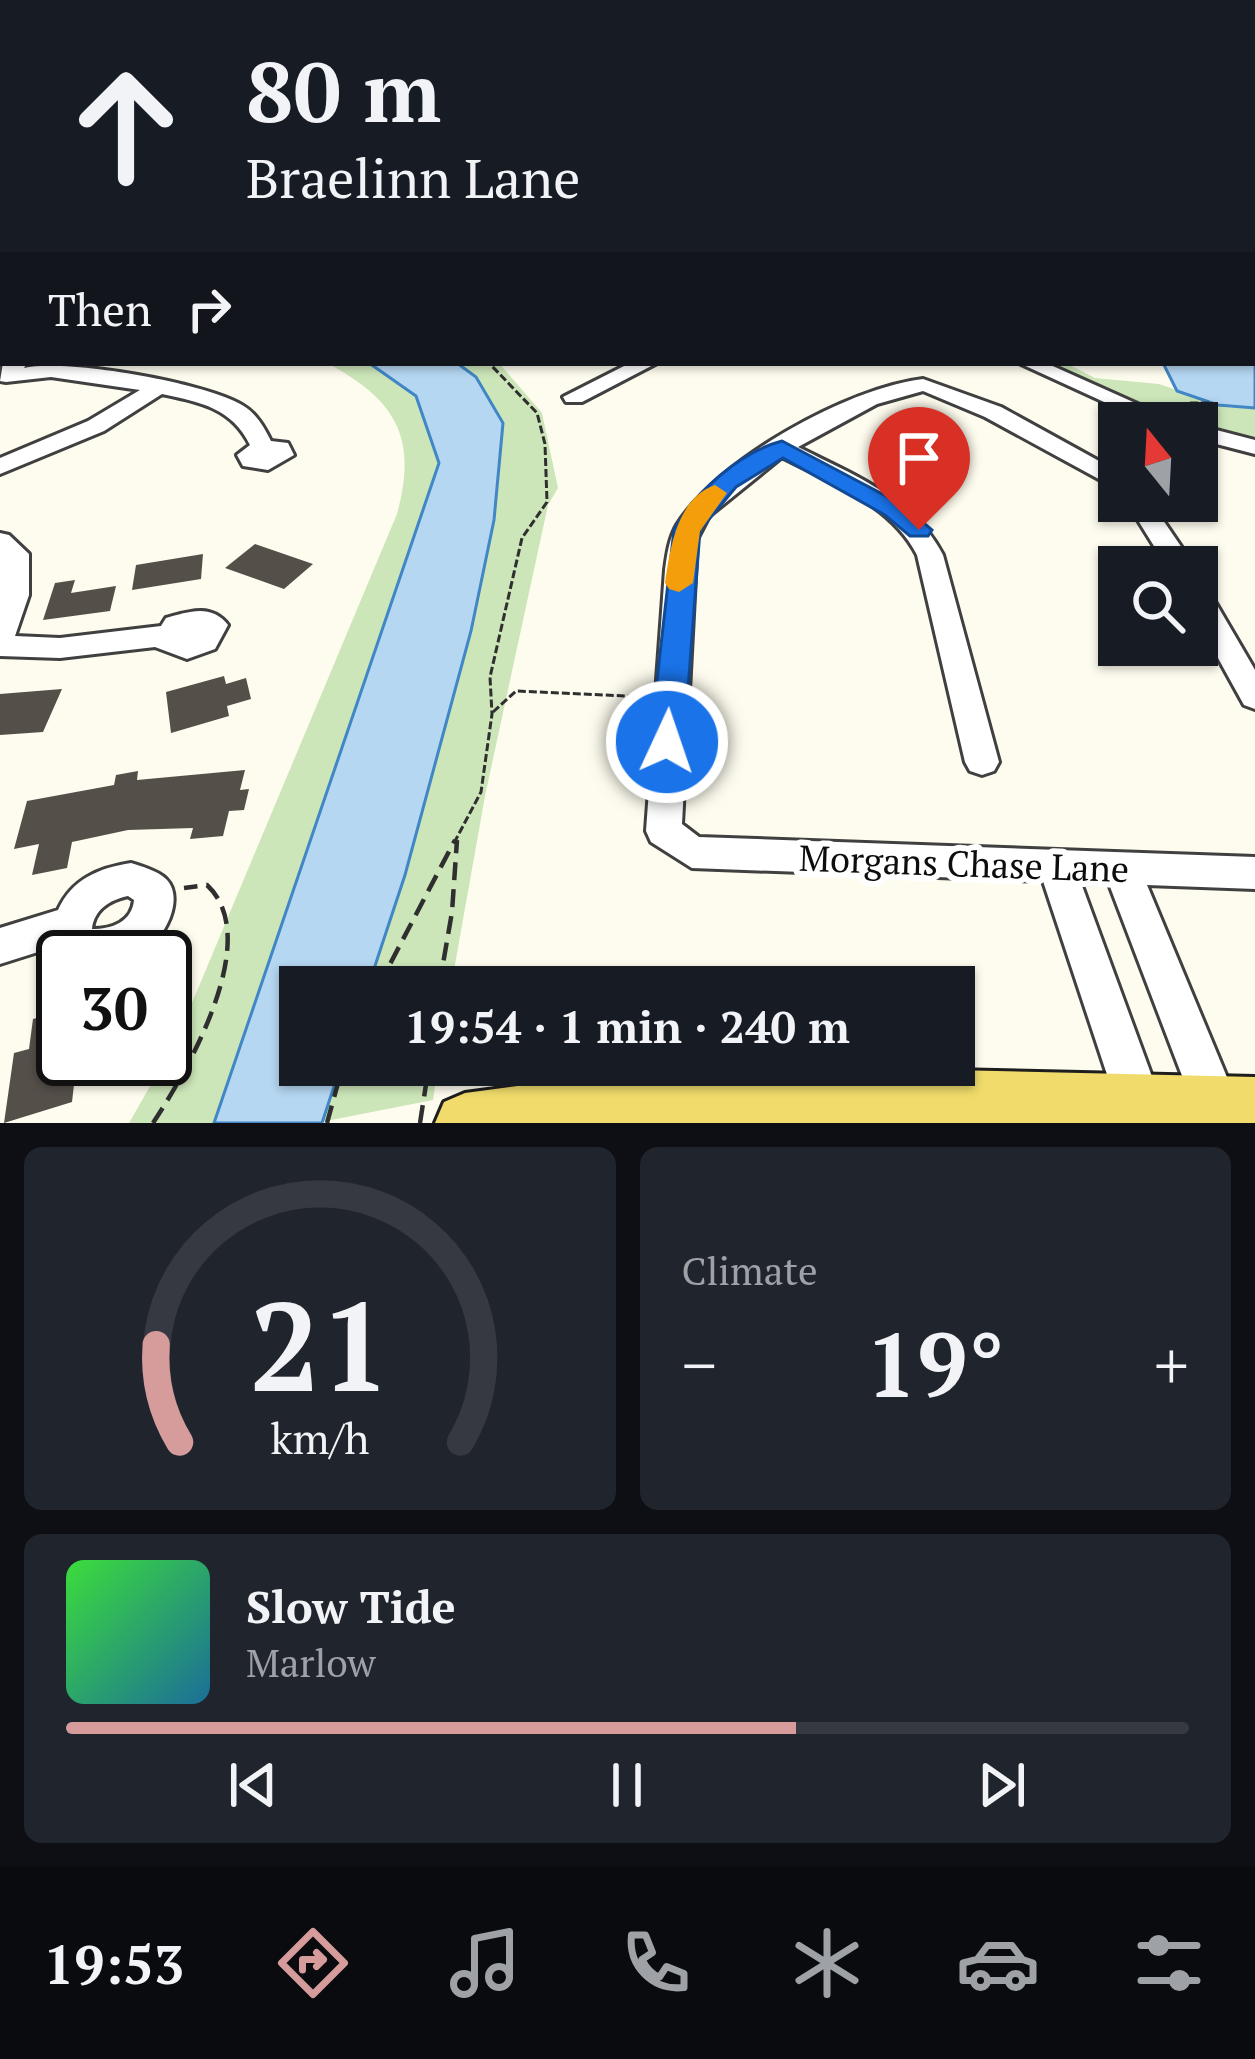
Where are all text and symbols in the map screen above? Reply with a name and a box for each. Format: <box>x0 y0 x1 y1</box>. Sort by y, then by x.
text: 80 m <box>246 35 441 146</box>
icon: ahead <box>48 48 204 204</box>
text: Braelinn Lane <box>246 142 580 213</box>
icon: right <box>176 276 242 342</box>
text: Then <box>48 279 152 339</box>
north arrow <box>1098 402 1218 522</box>
map controls <box>1098 402 1218 666</box>
pin <box>868 407 970 530</box>
icon: arrive <box>886 425 952 491</box>
button: search <box>1098 546 1218 666</box>
position arrow <box>604 679 730 805</box>
street label: Morgans Chase Lane <box>798 834 1130 892</box>
speed limit sign: 30 <box>36 930 192 1086</box>
text: 19:54 · 1 min · 240 m <box>404 996 850 1056</box>
text: Climate <box>682 1244 818 1296</box>
text: 21 <box>249 1261 390 1427</box>
text: 19° <box>866 1303 1005 1423</box>
text: − <box>682 1320 717 1408</box>
text: + <box>1154 1320 1189 1408</box>
text: km/h <box>270 1408 369 1465</box>
text: Slow Tide <box>246 1576 456 1636</box>
text: Marlow <box>246 1636 376 1688</box>
icon: previous <box>220 1752 286 1818</box>
icon: pause <box>594 1752 660 1818</box>
icon: next <box>969 1752 1035 1818</box>
icon: directions <box>271 1921 355 2005</box>
icon: music <box>443 1921 527 2005</box>
icon: phone <box>614 1921 698 2005</box>
icon: climate <box>785 1921 869 2005</box>
icon: car <box>956 1921 1040 2005</box>
icon: filters <box>1127 1921 1211 2005</box>
text: 19:53 <box>44 1928 184 1999</box>

